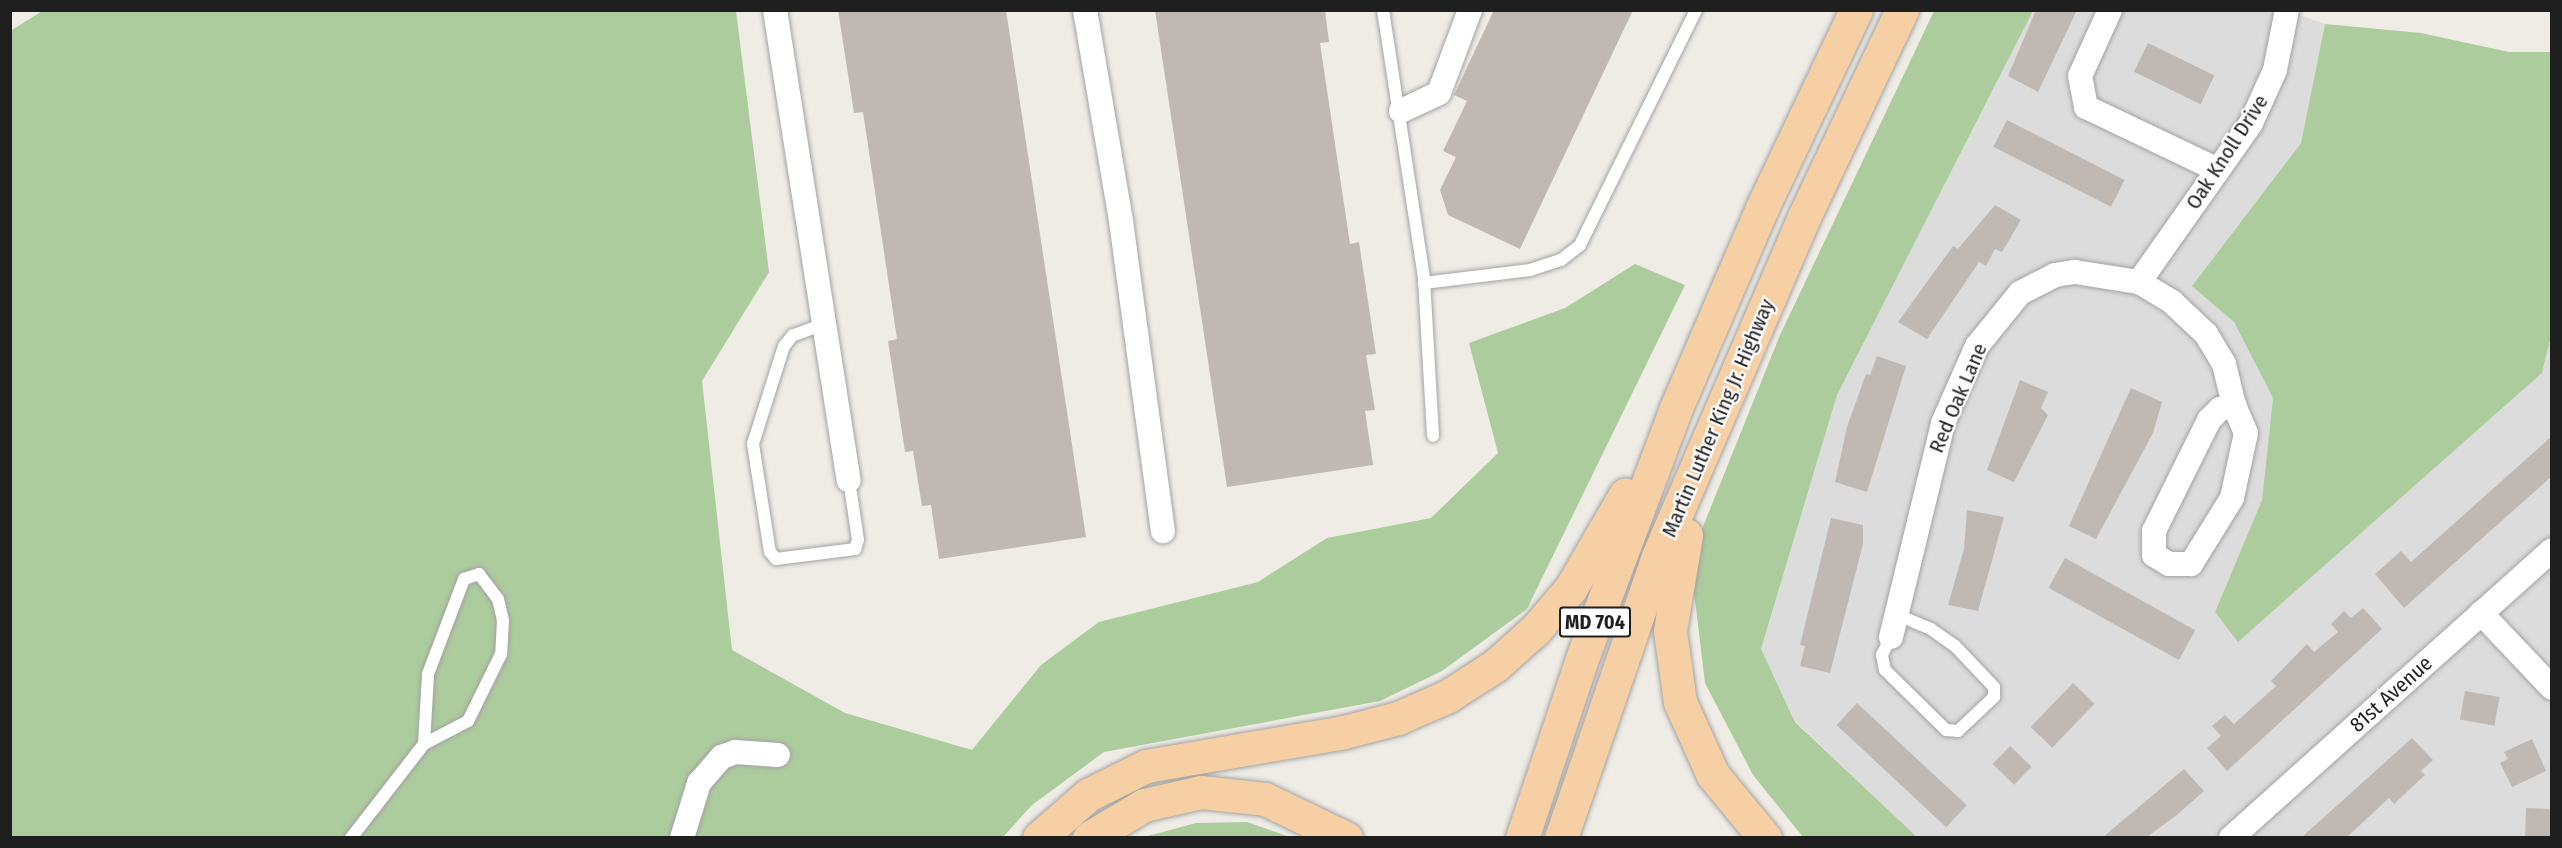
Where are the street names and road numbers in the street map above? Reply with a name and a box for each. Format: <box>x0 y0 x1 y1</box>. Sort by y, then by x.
street label: Oak Knoll Drive <box>2181 90 2273 214</box>
street label: Martin Luther King Jr. Highway <box>1656 295 1780 541</box>
street label: Red Oak Lane <box>1924 339 1992 457</box>
road number: MD 704 <box>1559 605 1631 639</box>
street label: 81st Avenue <box>2345 650 2437 738</box>

